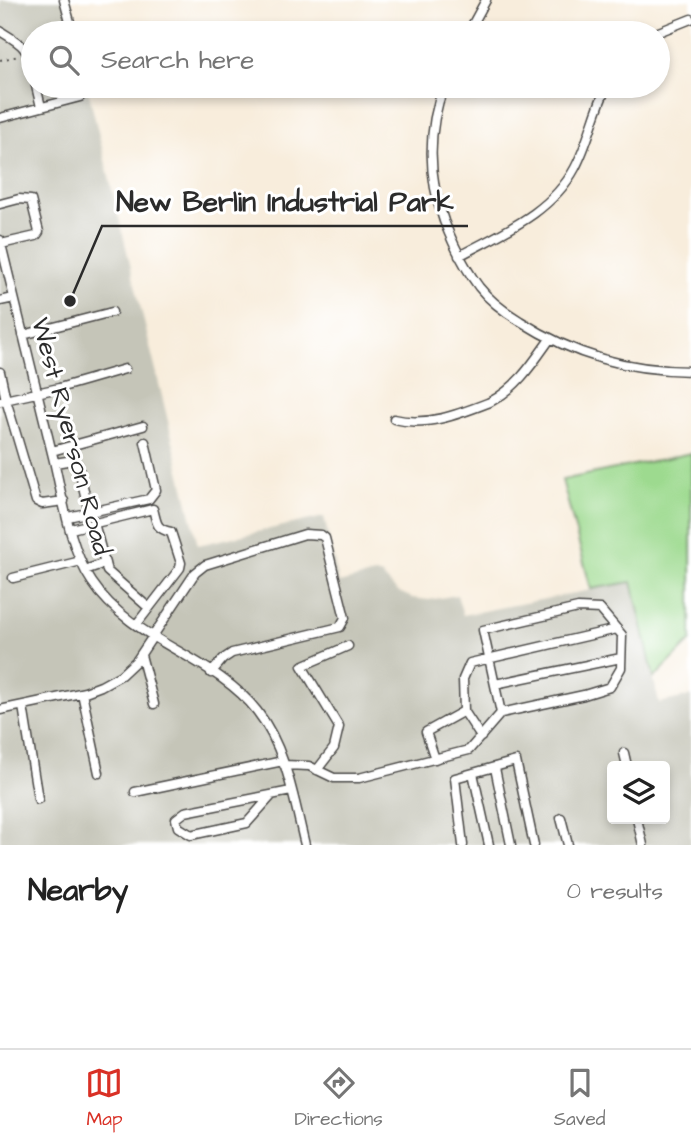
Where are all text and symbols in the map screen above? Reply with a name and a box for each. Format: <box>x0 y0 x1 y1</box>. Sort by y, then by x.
search box <box>21 21 670 98</box>
icon: search <box>45 41 83 79</box>
text: Search here <box>101 42 254 78</box>
callout: New Berlin Industrial Park <box>102 177 468 226</box>
text: New Berlin Industrial Park <box>116 183 454 222</box>
street label: West Ryerson Road <box>20 314 120 560</box>
map controls <box>607 761 670 824</box>
button: layers <box>607 761 670 824</box>
text: Nearby <box>28 870 128 912</box>
text: 0 results <box>566 875 663 907</box>
tab: Map <box>85 1064 123 1133</box>
tab: Directions <box>294 1064 383 1133</box>
tab: Saved <box>554 1064 605 1133</box>

